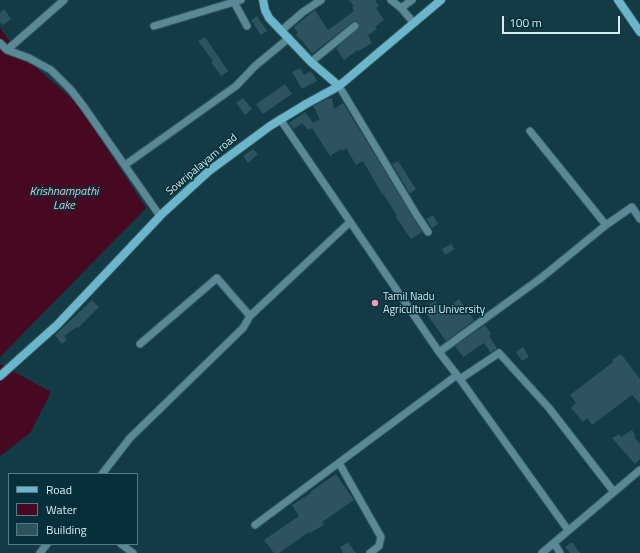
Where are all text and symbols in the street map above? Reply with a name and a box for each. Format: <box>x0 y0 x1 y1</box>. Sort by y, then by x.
scale bar <box>504 8 622 34</box>
text: 100 m <box>509 13 542 32</box>
street label: Sowripalayam road <box>164 131 240 199</box>
water label: Krishnampathi Lake <box>29 185 99 213</box>
place label: Tamil Nadu Agricultural University <box>383 290 485 316</box>
marker: Tamil Nadu Agricultural University <box>370 298 380 308</box>
legend <box>8 473 138 545</box>
text: Road <box>46 480 72 499</box>
text: Water <box>46 500 77 519</box>
text: Building <box>46 520 87 539</box>

